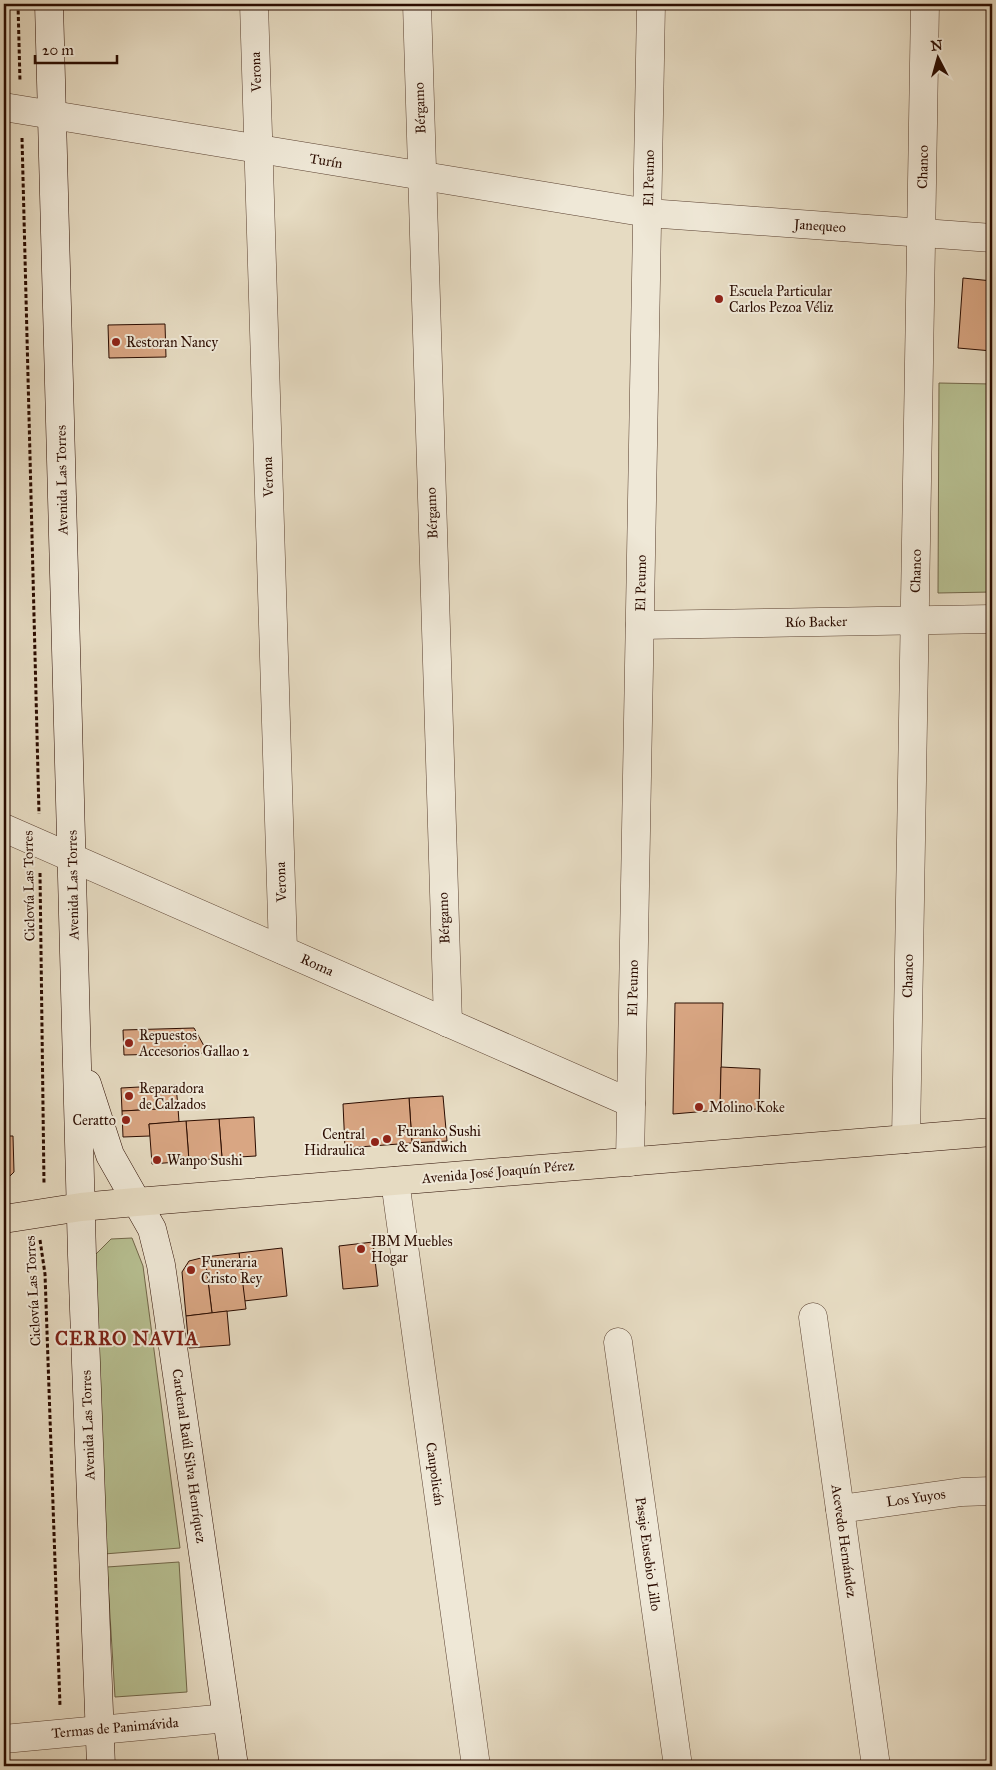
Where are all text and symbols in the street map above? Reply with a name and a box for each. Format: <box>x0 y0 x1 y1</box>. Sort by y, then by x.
scale bar <box>35 32 118 64</box>
north arrow <box>914 32 964 82</box>
text: N <box>930 36 944 55</box>
text: 20 m <box>42 41 74 59</box>
street label: Verona <box>247 51 265 93</box>
street label: Bérgamo <box>411 82 429 134</box>
street label: Chanco <box>914 145 932 189</box>
street label: Turín <box>308 150 344 172</box>
street label: El Peumo <box>640 150 658 206</box>
street label: Janequeo <box>792 216 846 237</box>
place label: Escuela Particular Carlos Pezoa Véliz <box>729 283 834 316</box>
marker: Escuela Particular Carlos Pezoa Véliz <box>713 293 725 305</box>
place label: Restoran Nancy <box>126 334 218 351</box>
marker: Restoran Nancy <box>110 336 122 348</box>
street label: Avenida Las Torres <box>53 425 71 536</box>
street label: Verona <box>259 456 277 498</box>
street label: Bérgamo <box>423 487 441 539</box>
street label: Chanco <box>907 549 925 593</box>
street label: El Peumo <box>632 555 650 611</box>
street label: Río Backer <box>785 613 848 631</box>
street label: Ciclovía Las Torres <box>20 830 38 942</box>
street label: Avenida Las Torres <box>64 830 82 941</box>
street label: Verona <box>272 861 290 903</box>
street label: Bérgamo <box>435 892 453 944</box>
street label: Roma <box>298 950 336 980</box>
street label: Chanco <box>899 954 917 998</box>
street label: El Peumo <box>624 960 642 1016</box>
place label: Repuestos Accesorios Gallao 2 <box>138 1027 249 1060</box>
marker: Repuestos Accesorios Gallao 2 <box>123 1037 135 1049</box>
place label: Reparadora de Calzados <box>139 1080 206 1113</box>
marker: Reparadora de Calzados <box>123 1090 135 1102</box>
place label: Molino Koke <box>709 1099 785 1116</box>
marker: Molino Koke <box>693 1101 705 1113</box>
place label: Ceratto <box>72 1112 116 1129</box>
marker: Ceratto <box>120 1114 132 1126</box>
place label: Furanko Sushi & Sandwich <box>397 1123 481 1156</box>
place label: Central Hidraulica <box>304 1126 365 1159</box>
marker: Furanko Sushi & Sandwich <box>381 1133 393 1145</box>
marker: Central Hidraulica <box>369 1136 381 1148</box>
place label: Wanpo Sushi <box>167 1152 243 1169</box>
marker: Wanpo Sushi <box>151 1154 163 1166</box>
street label: Avenida José Joaquín Pérez <box>420 1157 576 1188</box>
place label: IBM Muebles Hogar <box>371 1233 453 1266</box>
street label: Ciclovía Las Torres <box>22 1235 44 1347</box>
marker: IBM Muebles Hogar <box>355 1243 367 1255</box>
place label: Funeraria Cristo Rey <box>201 1254 262 1287</box>
marker: Funeraria Cristo Rey <box>185 1264 197 1276</box>
district label: CERRO NAVIA <box>55 1327 199 1350</box>
street label: Cardenal Raúl Silva Henríquez <box>167 1368 210 1545</box>
street label: Avenida Las Torres <box>78 1370 98 1481</box>
street label: Caupolicán <box>422 1441 448 1507</box>
street label: Acevedo Hernández <box>828 1482 860 1599</box>
street label: Los Yuyos <box>885 1485 947 1511</box>
street label: Pasaje Eusebio Lillo <box>632 1496 664 1612</box>
street label: Termas de Panimávida <box>51 1714 179 1742</box>

